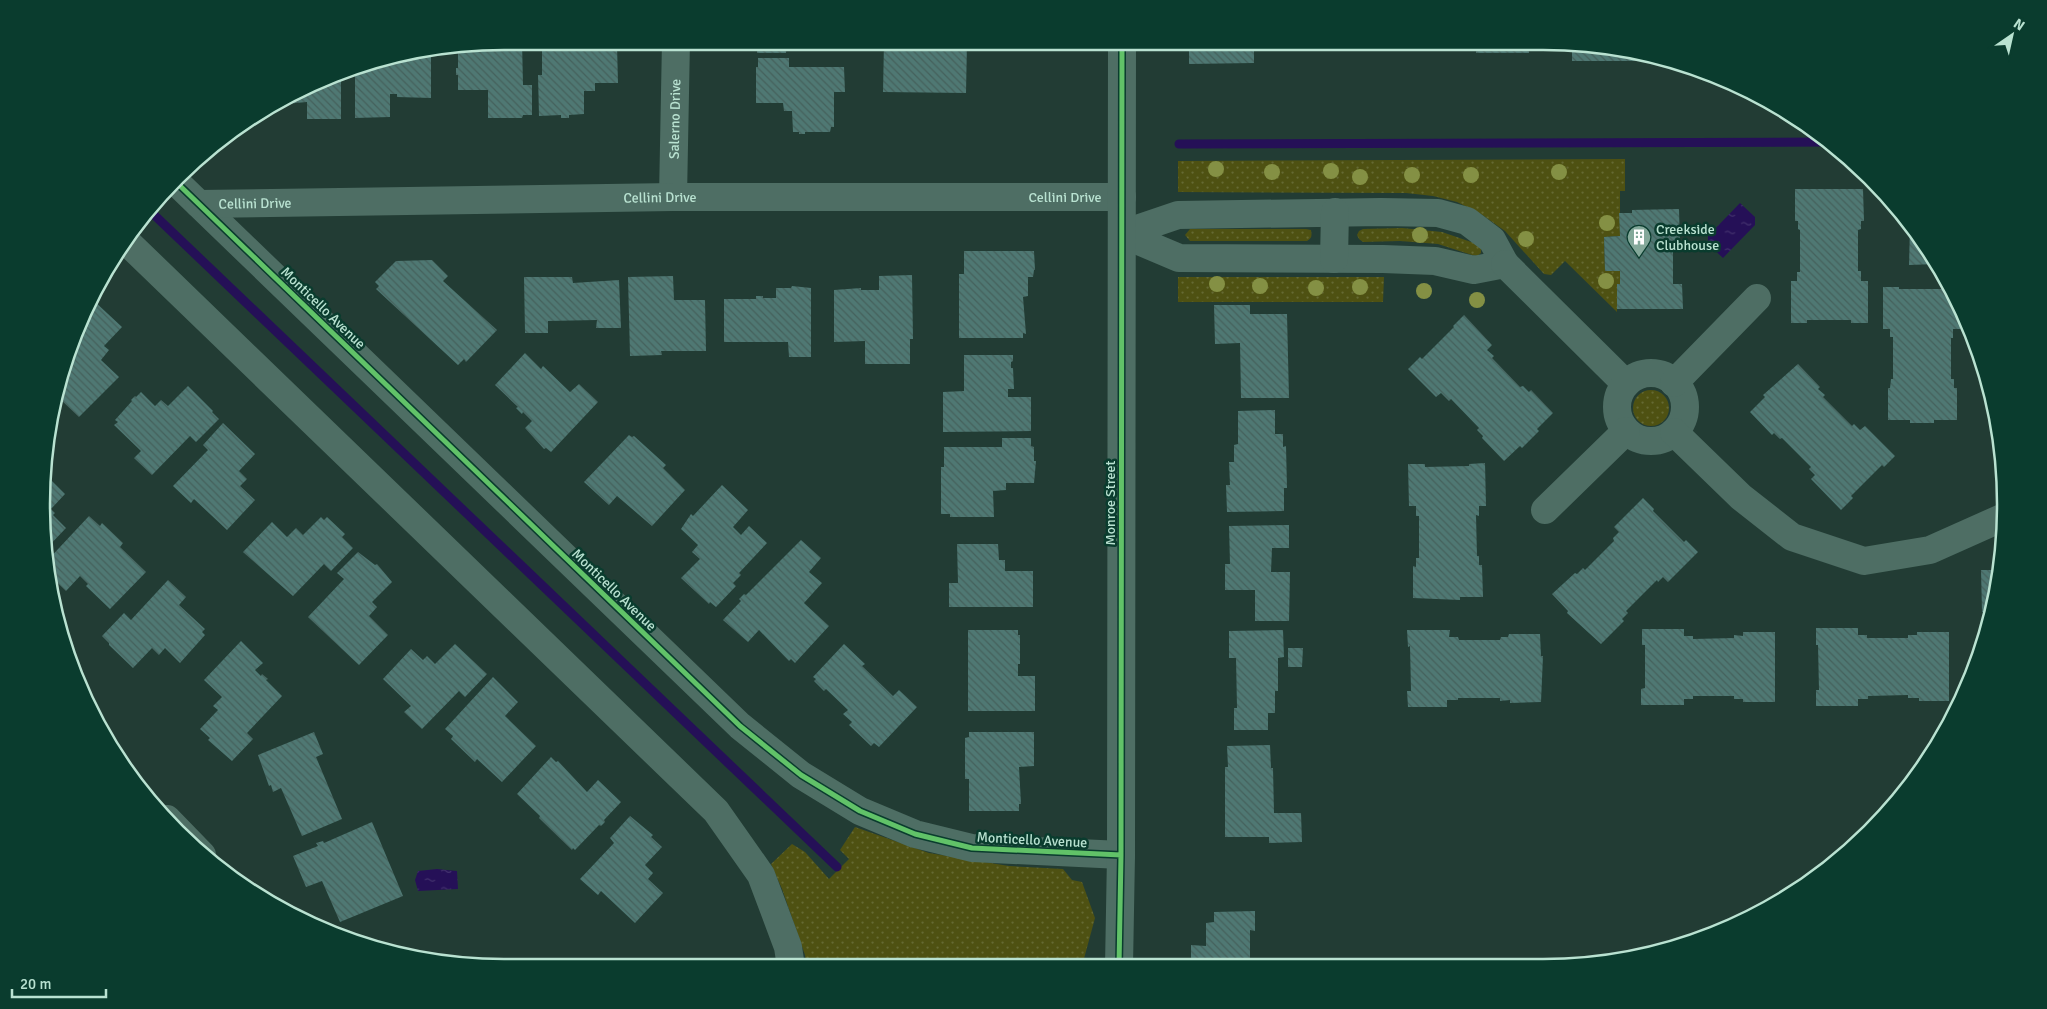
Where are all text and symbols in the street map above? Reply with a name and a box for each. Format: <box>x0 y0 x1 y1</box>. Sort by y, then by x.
north arrow <box>1987 10 2037 60</box>
text: N <box>2010 15 2028 34</box>
street label: Salerno Drive <box>665 79 684 159</box>
street label: Cellini Drive <box>623 188 696 206</box>
street label: Cellini Drive <box>1028 189 1101 206</box>
street label: Cellini Drive <box>218 194 292 212</box>
place label: Creekside Clubhouse <box>1656 221 1719 254</box>
building icon: Creekside Clubhouse <box>1626 224 1652 258</box>
street label: Monticello Avenue <box>277 263 369 353</box>
street label: Monroe Street <box>1102 460 1119 545</box>
street label: Monticello Avenue <box>568 545 660 635</box>
street label: Monticello Avenue <box>976 829 1088 851</box>
scale bar <box>12 966 106 998</box>
text: 20 m <box>20 975 51 993</box>

